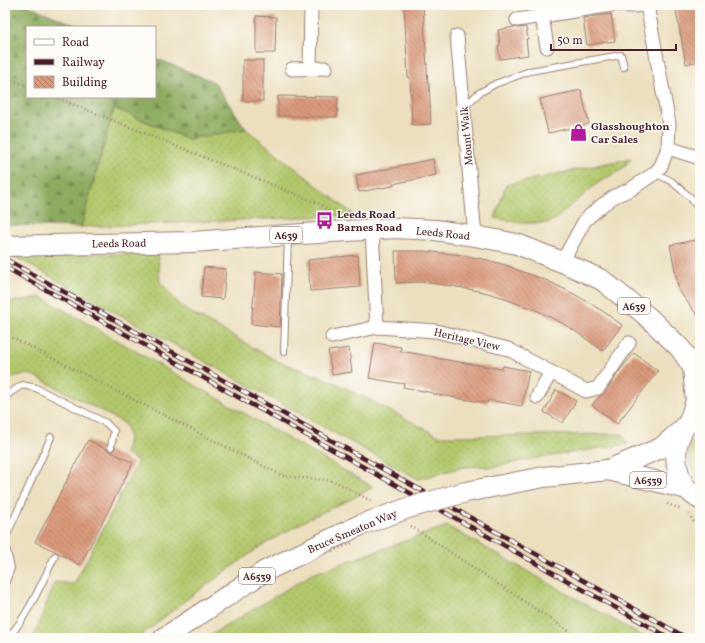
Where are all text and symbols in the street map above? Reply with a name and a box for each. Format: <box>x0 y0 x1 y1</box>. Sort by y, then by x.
legend <box>26 26 156 98</box>
scale bar <box>551 26 676 52</box>
text: 50 m <box>557 33 583 49</box>
text: Road <box>62 35 89 51</box>
text: Railway <box>62 55 105 71</box>
text: Building <box>62 75 107 91</box>
street label: Mount Walk <box>457 106 478 166</box>
place label: Glasshoughton Car Sales <box>591 120 669 148</box>
shop icon: Glasshoughton Car Sales <box>568 122 588 142</box>
place label: Leeds Road Barnes Road <box>337 208 402 236</box>
bus stop icon: Leeds Road Barnes Road <box>314 210 334 230</box>
street label: Leeds Road <box>415 224 471 245</box>
road number: A639 <box>270 227 302 243</box>
street label: Leeds Road <box>92 237 146 252</box>
road number: A639 <box>618 298 650 314</box>
street label: Heritage View <box>432 326 502 355</box>
road number: A6539 <box>630 472 666 488</box>
street label: Bruce Smeaton Way <box>306 507 400 558</box>
road number: A6539 <box>239 568 275 584</box>

